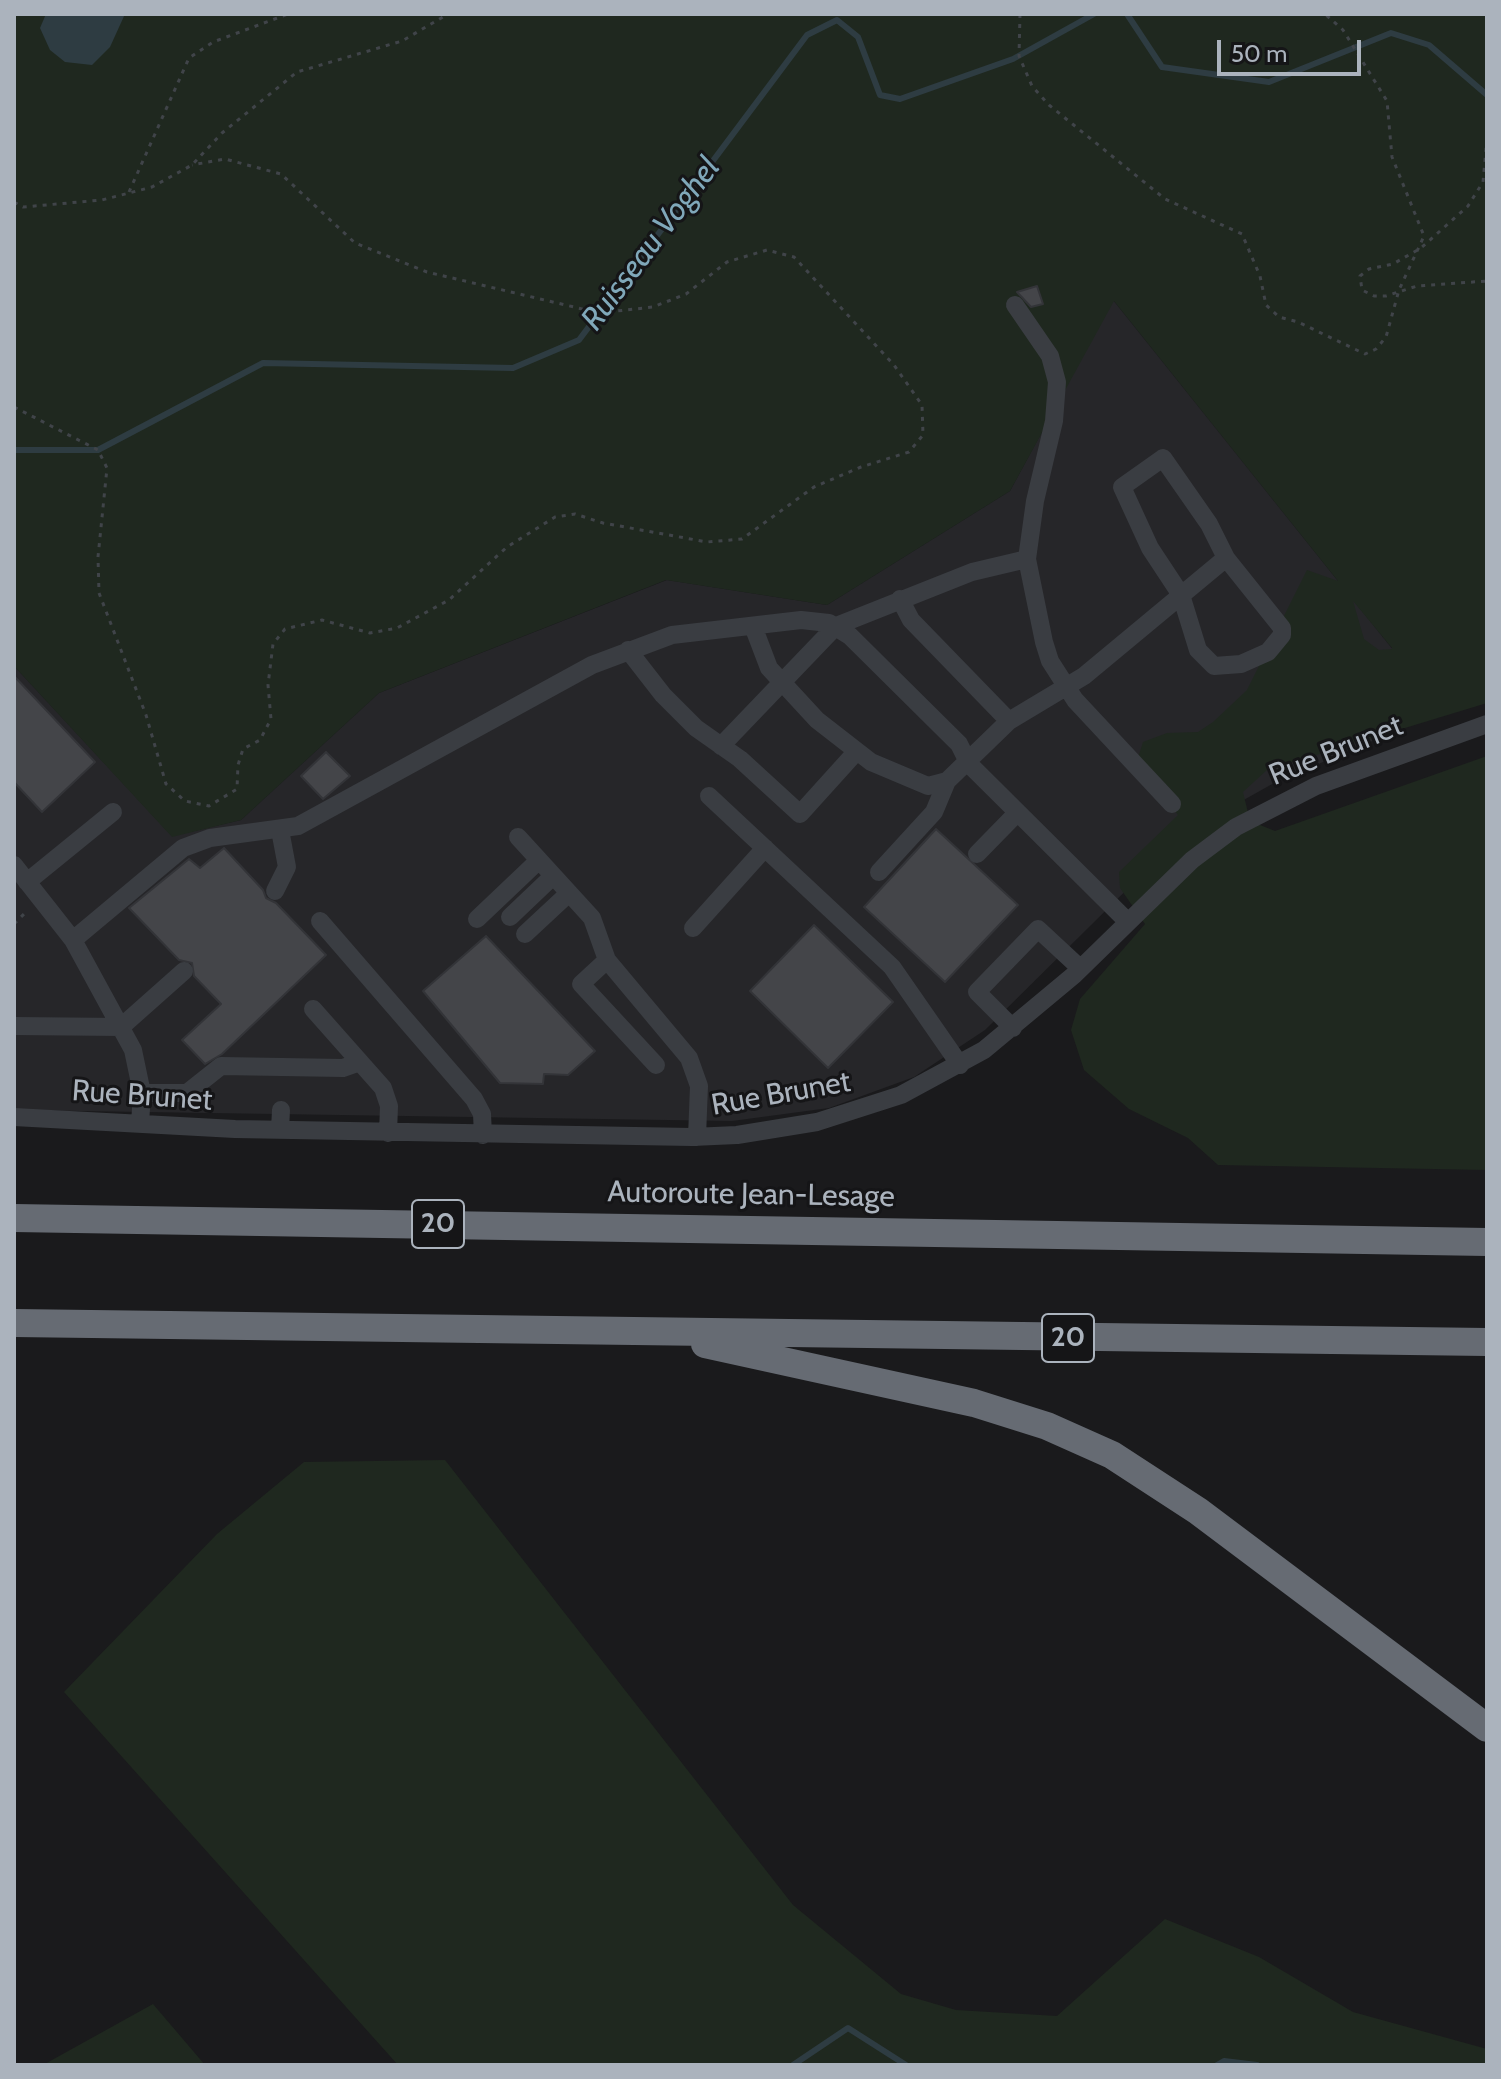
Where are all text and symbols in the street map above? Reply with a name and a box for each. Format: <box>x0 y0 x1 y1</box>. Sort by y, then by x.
scale bar <box>1221 24 1365 74</box>
text: 50 m <box>1231 39 1287 68</box>
water label: Ruisseau Voghel <box>574 150 728 338</box>
street label: Rue Brunet <box>1264 708 1408 794</box>
street label: Rue Brunet <box>709 1064 853 1124</box>
street label: Rue Brunet <box>71 1073 213 1119</box>
street label: Autoroute Jean-Lesage <box>607 1174 895 1216</box>
road number: 20 <box>412 1200 464 1248</box>
road number: 20 <box>1042 1314 1094 1362</box>

